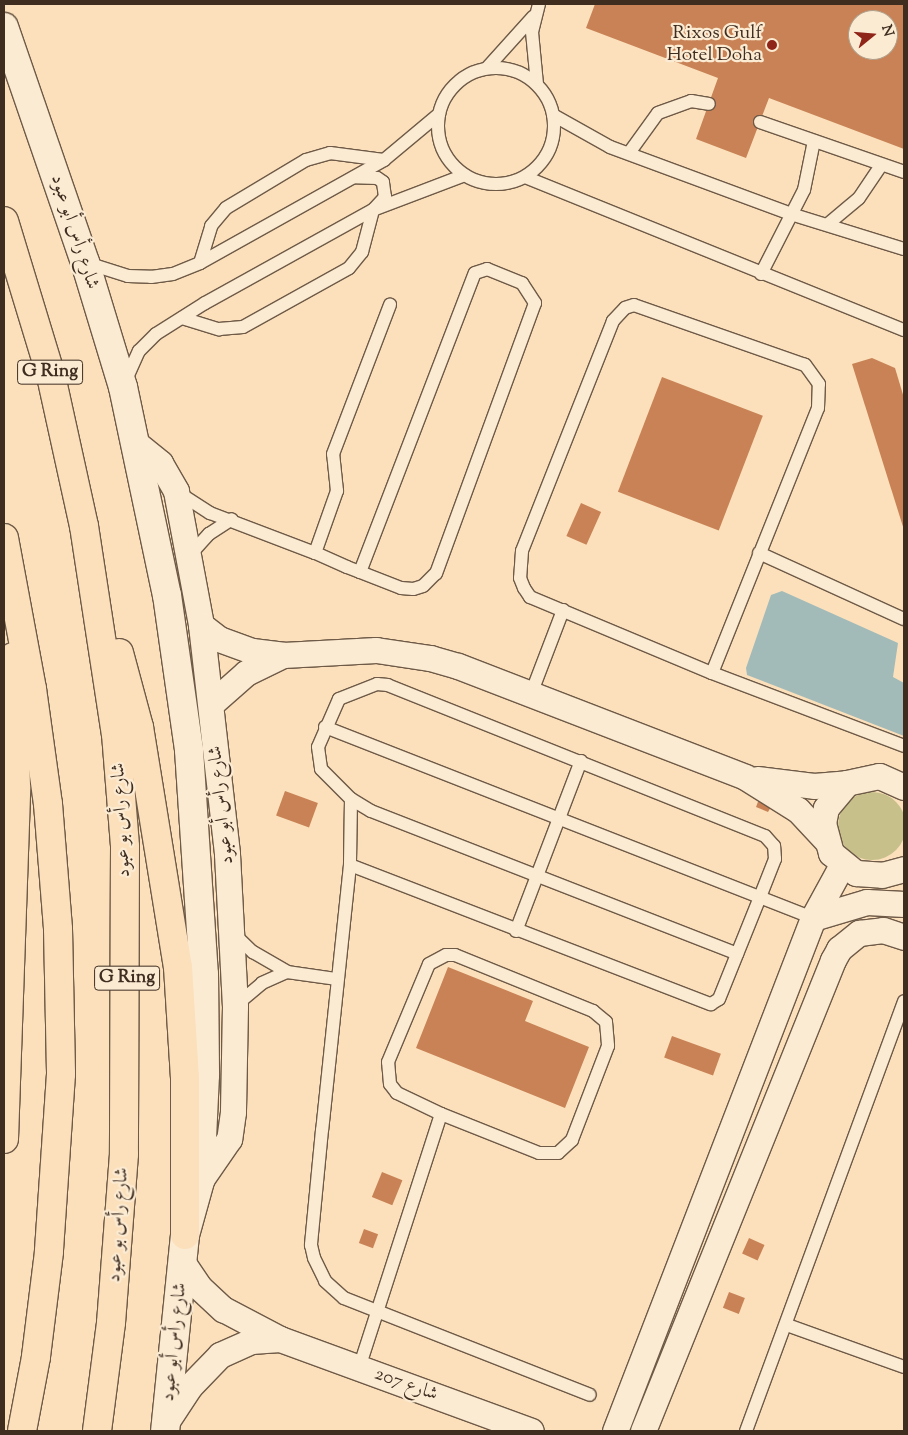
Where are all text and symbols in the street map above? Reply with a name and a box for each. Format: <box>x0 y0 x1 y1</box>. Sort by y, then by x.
north arrow <box>848 10 898 60</box>
place label: Rixos Gulf Hotel Doha <box>667 23 762 67</box>
text: N <box>875 23 898 39</box>
marker: Rixos Gulf Hotel Doha <box>766 39 778 51</box>
street label: شارع رأس أبو عبود <box>45 172 103 292</box>
road number: G Ring <box>16 357 84 388</box>
street label: شارع رأس أبو عبود <box>204 744 240 866</box>
street label: شارع رأس بو عبود <box>108 762 136 878</box>
road number: G Ring <box>93 962 161 994</box>
street label: شارع رأس بو عبود <box>104 1167 134 1283</box>
street label: شارع رأس أبو عبود <box>157 1281 193 1403</box>
street label: شارع 207 <box>371 1363 441 1407</box>

